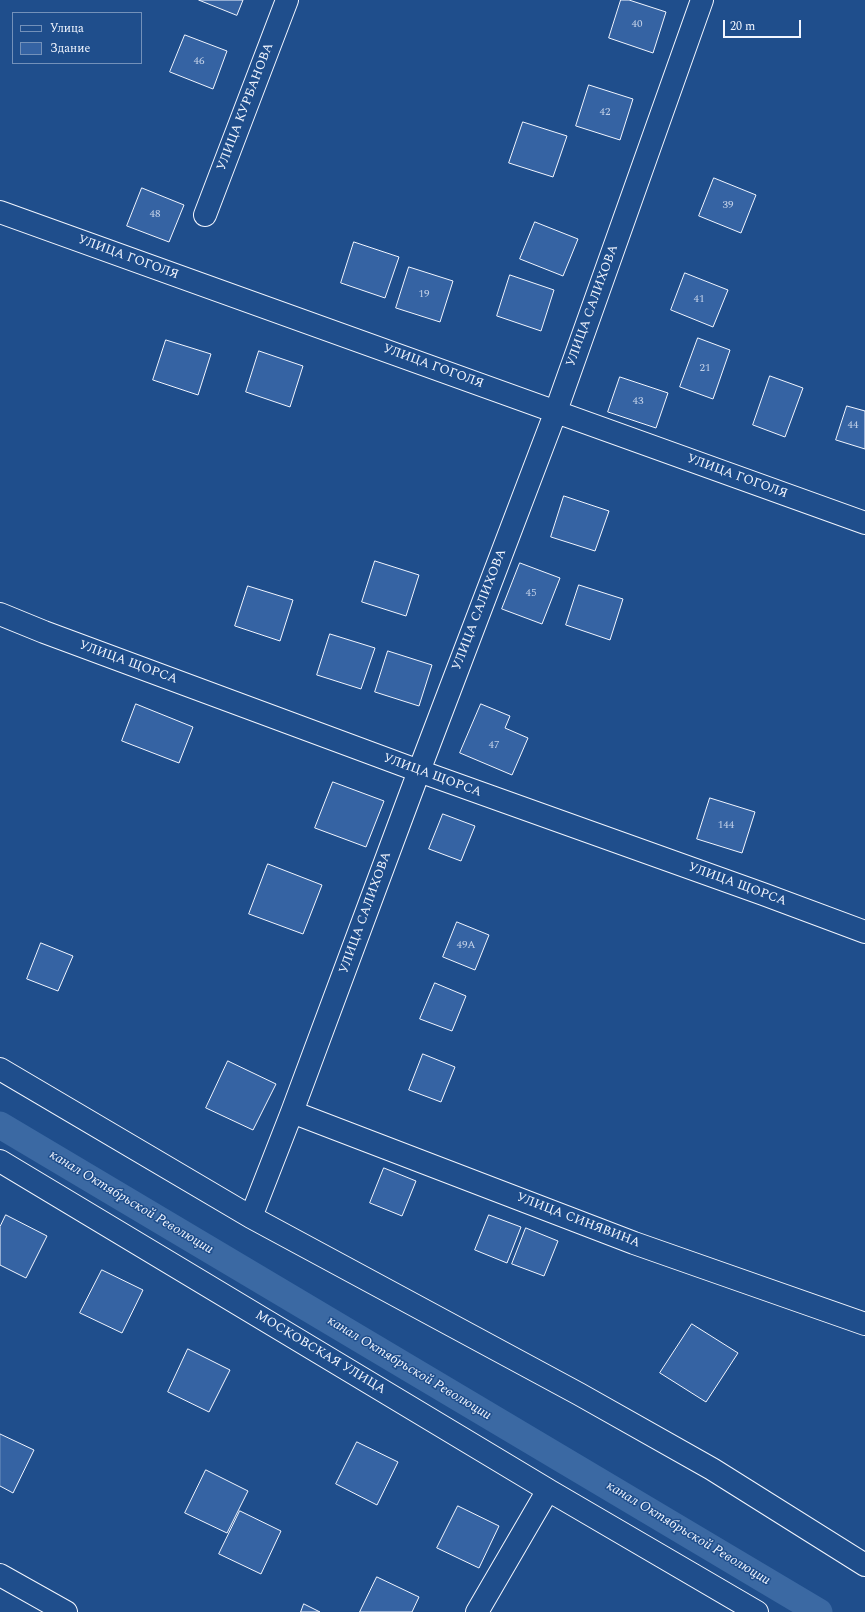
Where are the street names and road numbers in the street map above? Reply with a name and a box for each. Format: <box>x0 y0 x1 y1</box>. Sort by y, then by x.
street label: УЛИЦА КУРБАНОВА <box>214 41 278 173</box>
street label: УЛИЦА ГОГОЛЯ <box>75 232 181 284</box>
street label: УЛИЦА САЛИХОВА <box>564 243 622 369</box>
street label: УЛИЦА ГОГОЛЯ <box>380 341 486 393</box>
street label: УЛИЦА ГОГОЛЯ <box>684 451 790 503</box>
street label: УЛИЦА САЛИХОВА <box>450 547 510 673</box>
street label: УЛИЦА ЩОРСА <box>77 638 179 688</box>
street label: УЛИЦА ЩОРСА <box>381 751 483 801</box>
street label: УЛИЦА САЛИХОВА <box>337 850 395 976</box>
street label: УЛИЦА ЩОРСА <box>686 860 788 910</box>
street label: УЛИЦА СИНЯВИНА <box>514 1190 642 1252</box>
street label: МОСКОВСКАЯ УЛИЦА <box>252 1308 388 1398</box>

